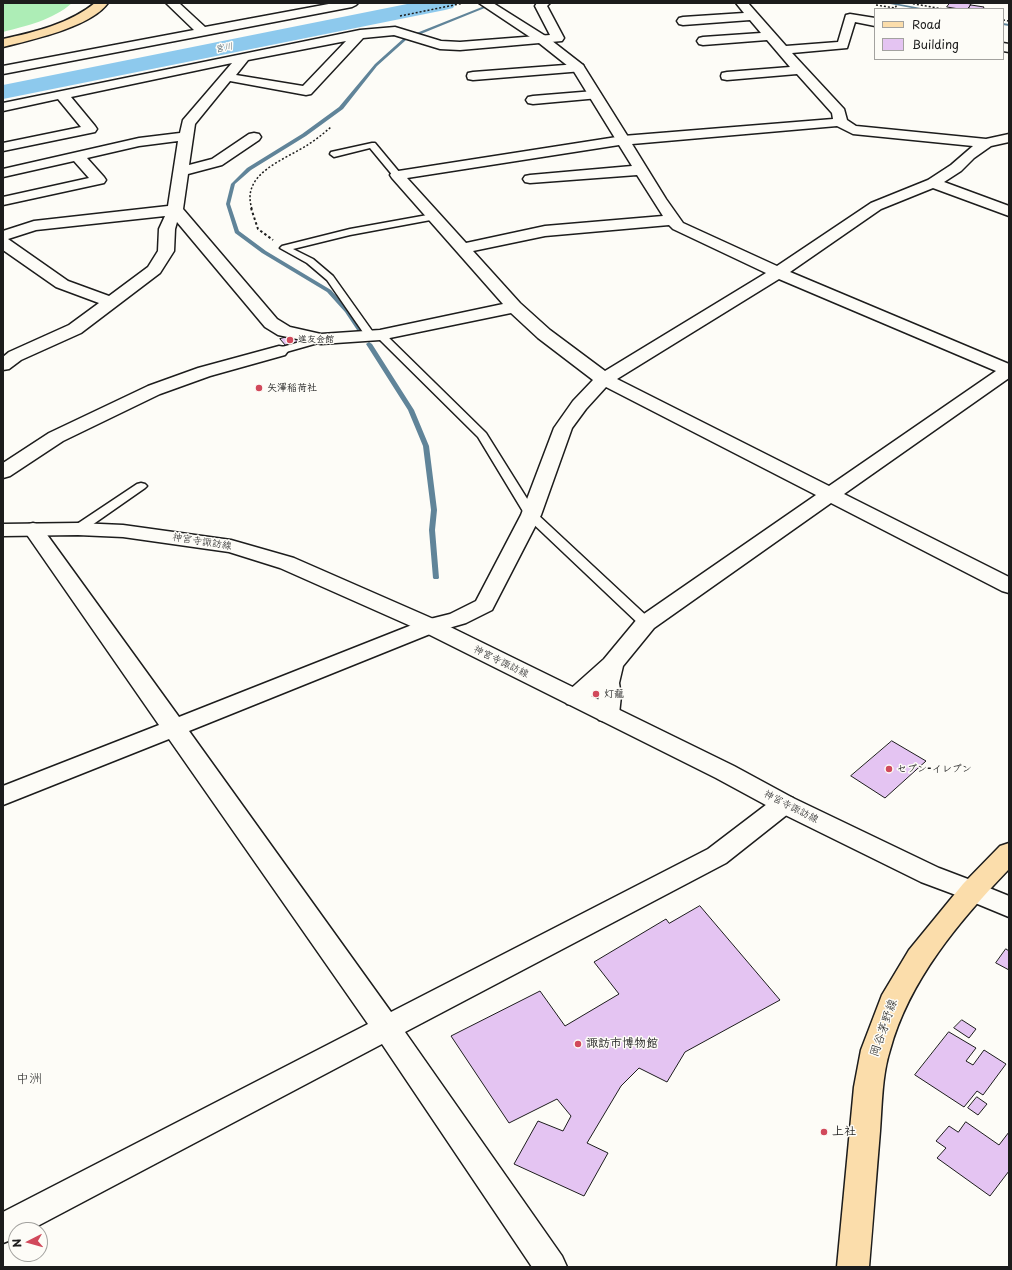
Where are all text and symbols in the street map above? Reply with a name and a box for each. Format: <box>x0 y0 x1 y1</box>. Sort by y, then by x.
legend <box>874 8 1004 60</box>
text: Road <box>912 15 941 33</box>
text: Building <box>912 35 959 53</box>
water label: 宮川 <box>214 41 234 55</box>
marker: 進友会館 <box>285 335 295 345</box>
place label: 進友会館 <box>298 335 334 345</box>
place label: 矢澤稲荷社 <box>267 382 317 394</box>
marker: 矢澤稲荷社 <box>254 383 264 393</box>
street label: 神宮寺諏訪線 <box>171 531 233 553</box>
street label: 神宮寺諏訪線 <box>471 643 531 681</box>
place label: 灯籠 <box>604 688 624 700</box>
marker: 灯籠 <box>591 689 601 699</box>
place label: セブン-イレブン <box>897 763 972 775</box>
marker: セブン-イレブン <box>884 764 894 774</box>
street label: 神宮寺諏訪線 <box>762 788 820 826</box>
street label: 岡谷茅野線 <box>867 997 901 1059</box>
place label: 諏訪市博物館 <box>586 1037 658 1051</box>
marker: 諏訪市博物館 <box>573 1039 583 1049</box>
district label: 中洲 <box>16 1071 42 1087</box>
place label: 上社 <box>832 1125 856 1139</box>
marker: 上社 <box>819 1127 829 1137</box>
north arrow <box>8 1222 48 1262</box>
text: N <box>8 1238 25 1248</box>

